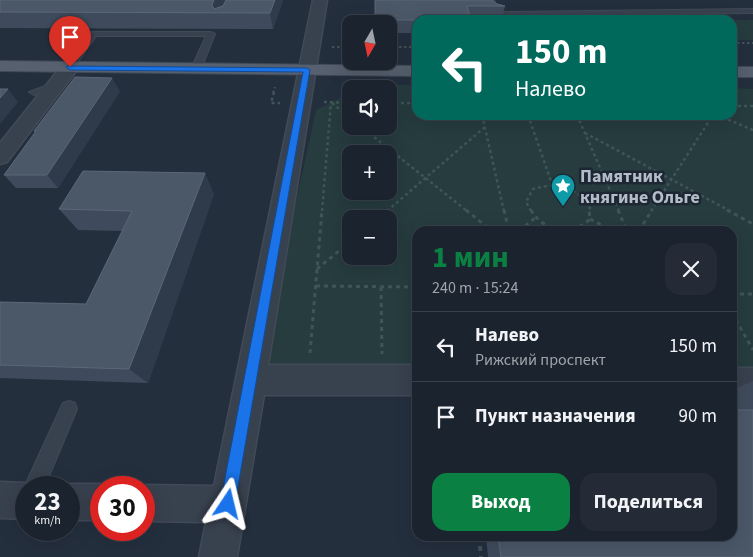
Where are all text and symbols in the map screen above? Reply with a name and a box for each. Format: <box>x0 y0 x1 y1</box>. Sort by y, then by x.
north arrow <box>342 15 398 70</box>
map controls <box>342 15 397 265</box>
pin <box>49 16 91 67</box>
icon: arrive <box>56 23 84 51</box>
text: 150 m <box>515 27 607 77</box>
icon: left <box>432 35 497 100</box>
text: Налево <box>515 73 586 105</box>
button: sound <box>342 80 397 135</box>
button: + <box>342 145 397 200</box>
place label: Памятник княгине Ольге <box>580 164 700 210</box>
place icon: Памятник княгине Ольге <box>550 173 576 207</box>
button: − <box>342 210 397 265</box>
text: 1 мин <box>432 236 509 279</box>
button: close <box>665 243 717 295</box>
text: 240 m · 15:24 <box>432 277 519 299</box>
text: Налево <box>475 322 539 349</box>
icon: left <box>432 333 460 361</box>
text: 150 m <box>669 333 717 360</box>
text: Рижский проспект <box>475 349 606 371</box>
icon: arrive <box>432 403 460 431</box>
text: Пункт назначения <box>475 403 636 430</box>
text: 90 m <box>679 403 717 430</box>
button: Выход <box>432 473 570 531</box>
button: Поделиться <box>580 473 717 531</box>
speed limit sign: 30 <box>90 476 155 541</box>
position arrow <box>201 477 253 529</box>
text: 23 <box>34 484 61 520</box>
text: km/h <box>34 512 61 529</box>

